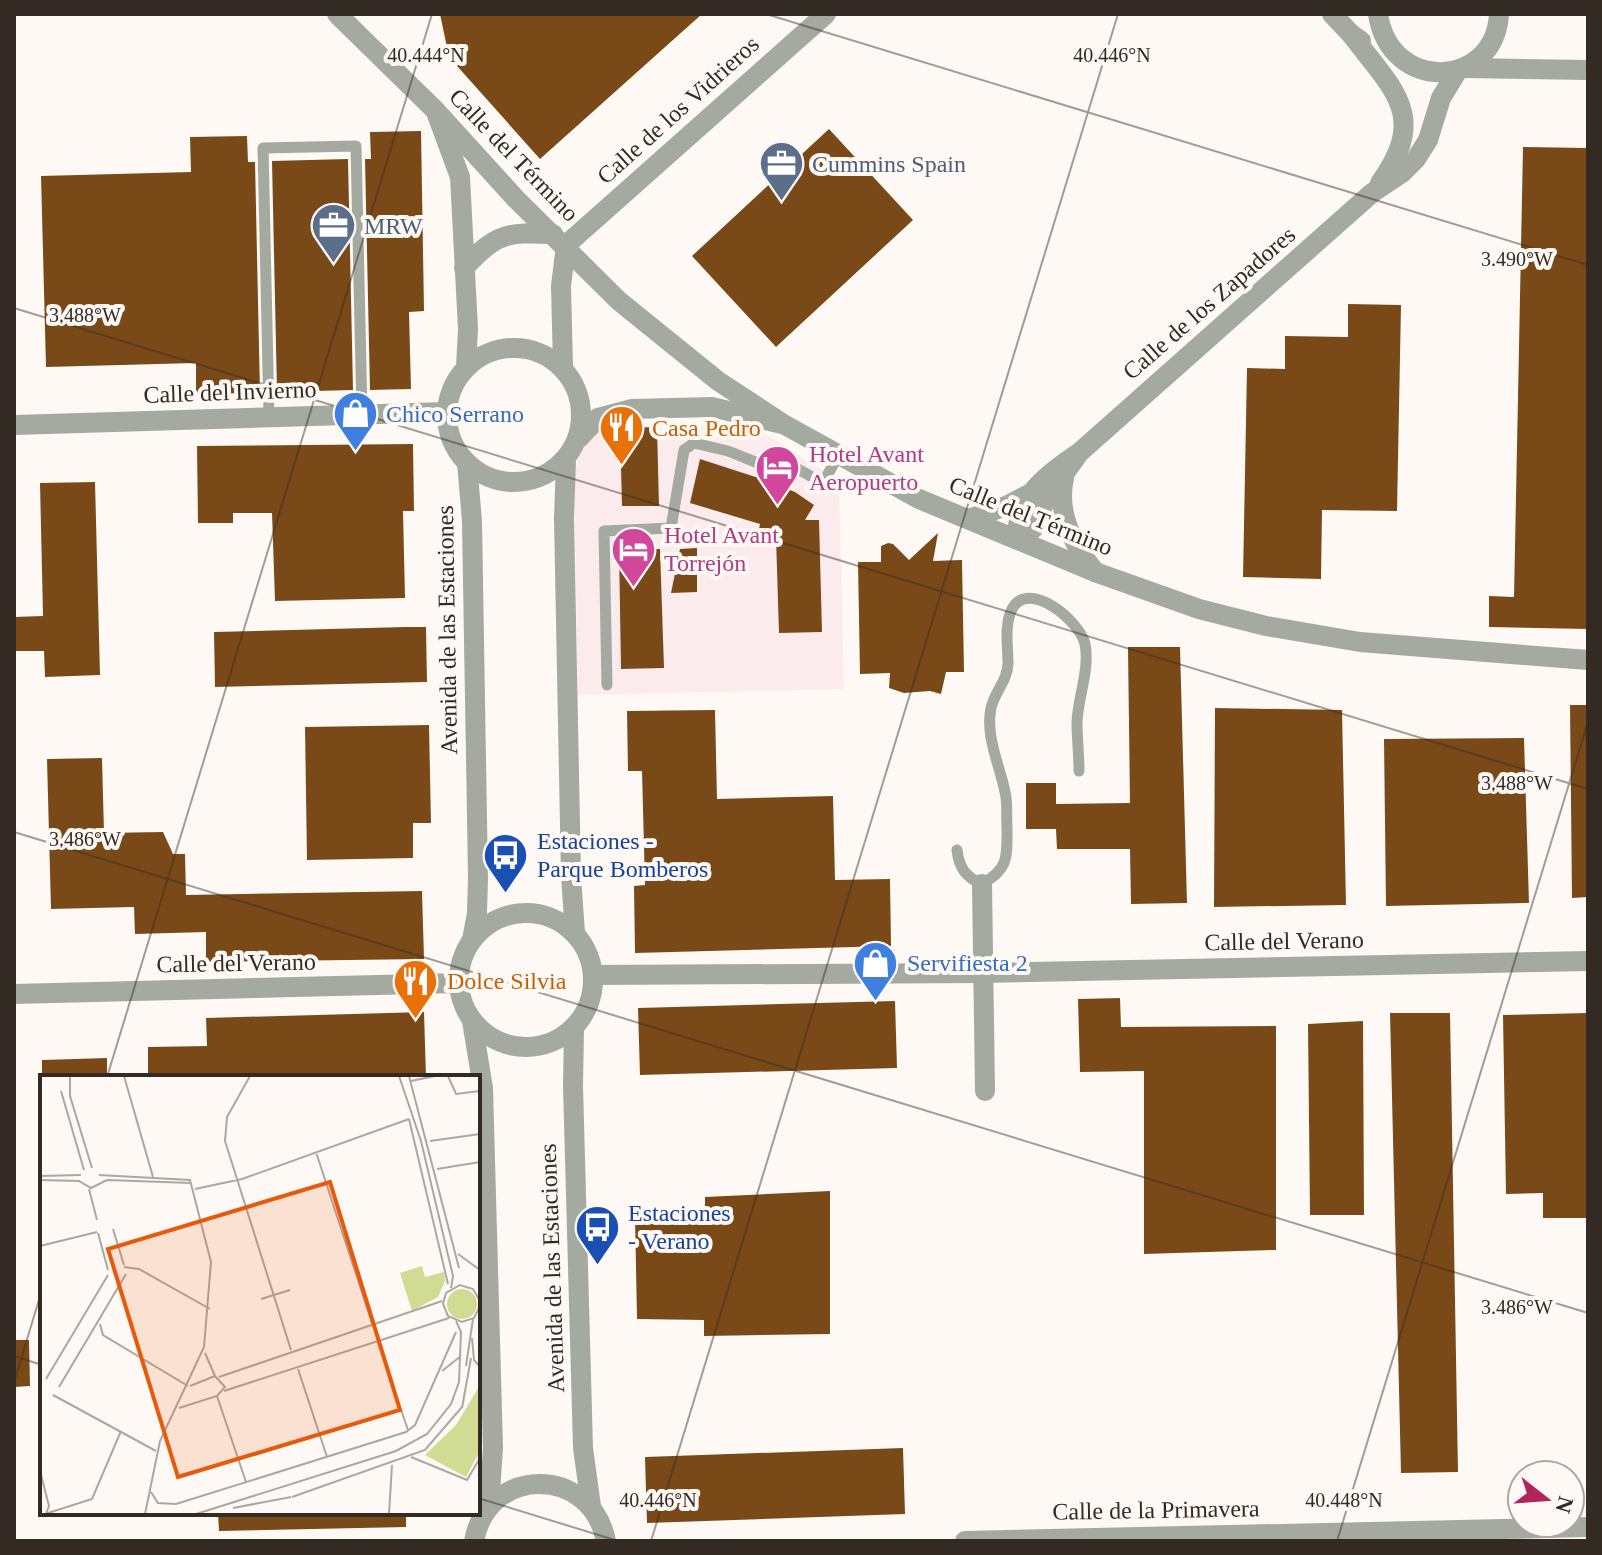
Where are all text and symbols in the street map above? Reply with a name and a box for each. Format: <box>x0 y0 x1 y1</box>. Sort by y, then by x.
street label: Calle de los Vidrieros <box>592 31 764 189</box>
text: 40.444°N <box>387 44 465 66</box>
text: 40.446°N <box>1073 44 1151 66</box>
street label: Calle del Término <box>444 83 584 227</box>
office icon: Cummins Spain <box>757 140 805 203</box>
place label: Cummins Spain <box>812 151 966 177</box>
office icon: MRW <box>309 202 357 265</box>
place label: MRW <box>364 213 423 239</box>
street label: Calle de los Zapadores <box>1118 221 1300 385</box>
text: 3.490°W <box>1481 248 1553 270</box>
text: 3.488°W <box>49 304 121 326</box>
street label: Calle del Invierno <box>143 376 317 408</box>
shop icon: Chico Serrano <box>331 390 379 453</box>
place label: Chico Serrano <box>386 401 524 427</box>
restaurant icon: Casa Pedro <box>597 404 645 467</box>
place label: Casa Pedro <box>652 415 761 441</box>
place label: Hotel Avant Aeropuerto <box>809 441 924 495</box>
hotel icon: Hotel Avant Aeropuerto <box>754 444 802 507</box>
street label: Calle del Término <box>945 471 1117 561</box>
street label: Avenida de las Estaciones <box>432 505 462 755</box>
place label: Hotel Avant Torrejón <box>664 522 779 576</box>
hotel icon: Hotel Avant Torrejón <box>609 525 657 588</box>
text: 3.488°W <box>1481 772 1553 794</box>
text: 3.486°W <box>49 828 121 850</box>
place label: Estaciones - Parque Bomberos <box>537 828 708 882</box>
bus stop icon: Estaciones - Parque Bomberos <box>482 831 530 894</box>
street label: Calle del Verano <box>1204 927 1364 955</box>
shop icon: Servifiesta 2 <box>852 939 900 1002</box>
street label: Calle del Verano <box>156 949 316 977</box>
place label: Servifiesta 2 <box>907 950 1028 976</box>
restaurant icon: Dolce Silvia <box>392 957 440 1020</box>
place label: Dolce Silvia <box>447 968 567 994</box>
inset map <box>40 1075 480 1515</box>
street label: Avenida de las Estaciones <box>535 1143 569 1393</box>
place label: Estaciones - Verano <box>628 1200 731 1254</box>
bus stop icon: Estaciones - Verano <box>573 1203 621 1266</box>
text: 3.486°W <box>1481 1296 1553 1318</box>
north arrow <box>1506 1459 1586 1539</box>
text: 40.446°N <box>619 1489 697 1511</box>
text: 40.448°N <box>1305 1489 1383 1511</box>
text: N <box>1550 1493 1579 1516</box>
street label: Calle de la Primavera <box>1052 1495 1260 1525</box>

